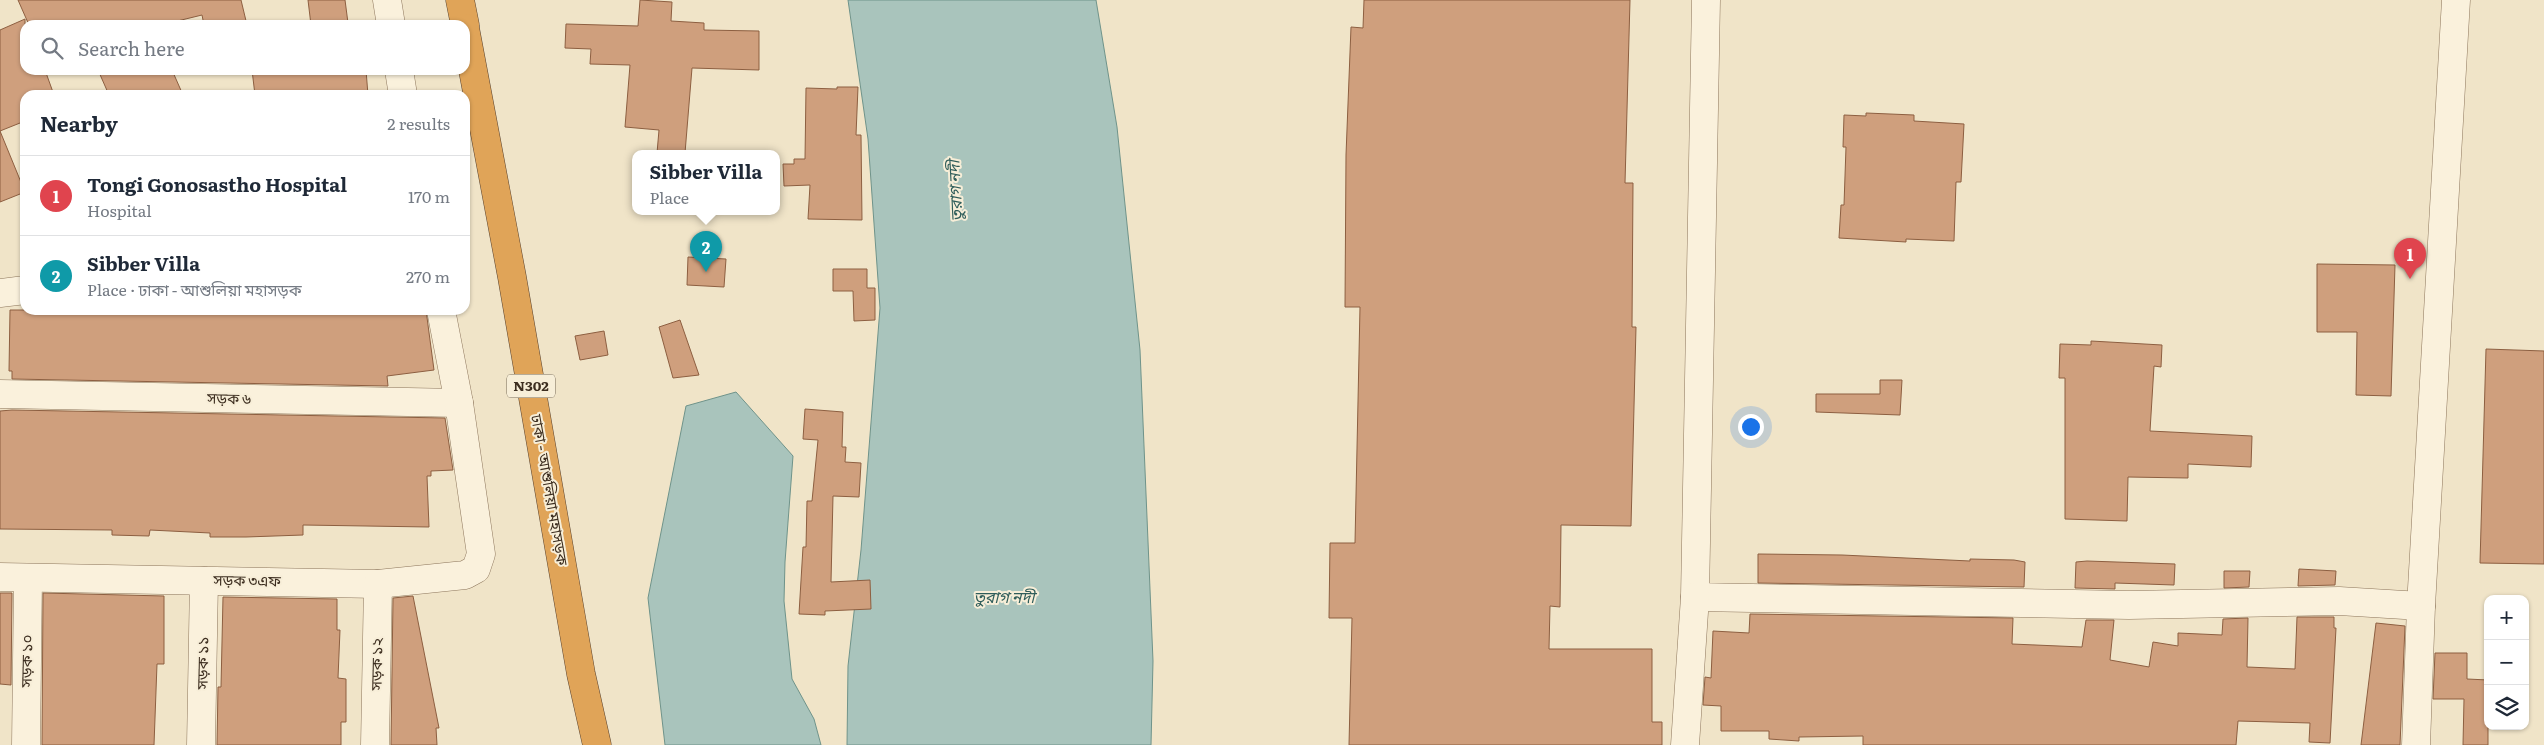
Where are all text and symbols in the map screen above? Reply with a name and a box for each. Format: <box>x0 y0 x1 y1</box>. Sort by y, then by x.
search box <box>20 20 470 75</box>
icon: search <box>38 34 66 62</box>
text: Search here <box>78 34 185 62</box>
text: Nearby <box>40 107 118 138</box>
text: 2 results <box>387 111 450 135</box>
popup <box>632 150 780 215</box>
text: Sibber Villa <box>649 157 763 185</box>
water label: তুরাগ নদী <box>940 157 968 222</box>
text: Tongi Gonosastho Hospital <box>87 170 347 198</box>
text: 1 <box>53 184 59 208</box>
text: 170 m <box>408 184 450 208</box>
text: Place <box>649 185 689 209</box>
text: Hospital <box>87 198 152 222</box>
pin: 2 <box>690 231 722 272</box>
pin: 1 <box>2394 238 2426 279</box>
text: Sibber Villa <box>87 249 200 277</box>
text: 2 <box>52 264 60 288</box>
text: 270 m <box>406 264 450 288</box>
text: Place · ঢাকা - আশুলিয়া মহাসড়ক <box>87 277 302 301</box>
road number: N302 <box>507 374 555 398</box>
street label: সড়ক ৬ <box>206 386 251 409</box>
street label: ঢাকা - আশুলিয়া মহাসড়ক <box>526 411 575 568</box>
your location <box>1738 414 1764 440</box>
street label: সড়ক ৩এফ <box>212 567 281 592</box>
water label: তুরাগ নদী <box>973 584 1037 608</box>
map controls <box>2484 595 2529 730</box>
button: + <box>2484 595 2529 640</box>
street label: সড়ক ১০ <box>14 634 37 689</box>
street label: সড়ক ১১ <box>190 636 213 691</box>
street label: সড়ক ১২ <box>364 637 387 692</box>
button: − <box>2484 640 2529 685</box>
button: layers <box>2484 685 2529 730</box>

